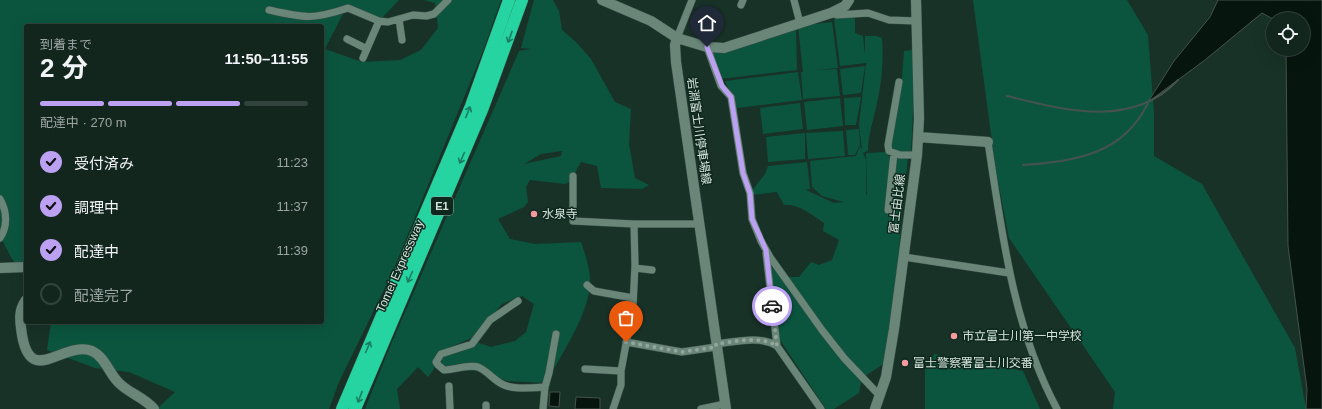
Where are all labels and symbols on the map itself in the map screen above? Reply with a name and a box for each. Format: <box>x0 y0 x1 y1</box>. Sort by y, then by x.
pin <box>690 6 724 47</box>
one-way arrow <box>505 31 513 43</box>
street label: 岩淵富士川停車場線 <box>685 77 713 185</box>
one-way arrow <box>465 106 473 118</box>
one-way arrow <box>458 152 466 164</box>
street label: 富士由比線 <box>886 173 908 235</box>
road number: E1 <box>431 197 453 215</box>
place label: 水泉寺 <box>542 207 578 221</box>
marker: 水泉寺 <box>529 209 539 219</box>
street label: Tomei Expressway <box>373 217 427 315</box>
one-way arrow <box>406 271 413 283</box>
courier <box>752 286 792 326</box>
pin <box>609 301 643 342</box>
place label: 市立富士川第一中学校 <box>962 329 1082 343</box>
marker: 市立富士川第一中学校 <box>949 331 959 341</box>
one-way arrow <box>365 341 372 353</box>
place label: 富士警察署富士川交番 <box>913 356 1033 370</box>
marker: 富士警察署富士川交番 <box>900 358 910 368</box>
one-way arrow <box>355 390 363 402</box>

